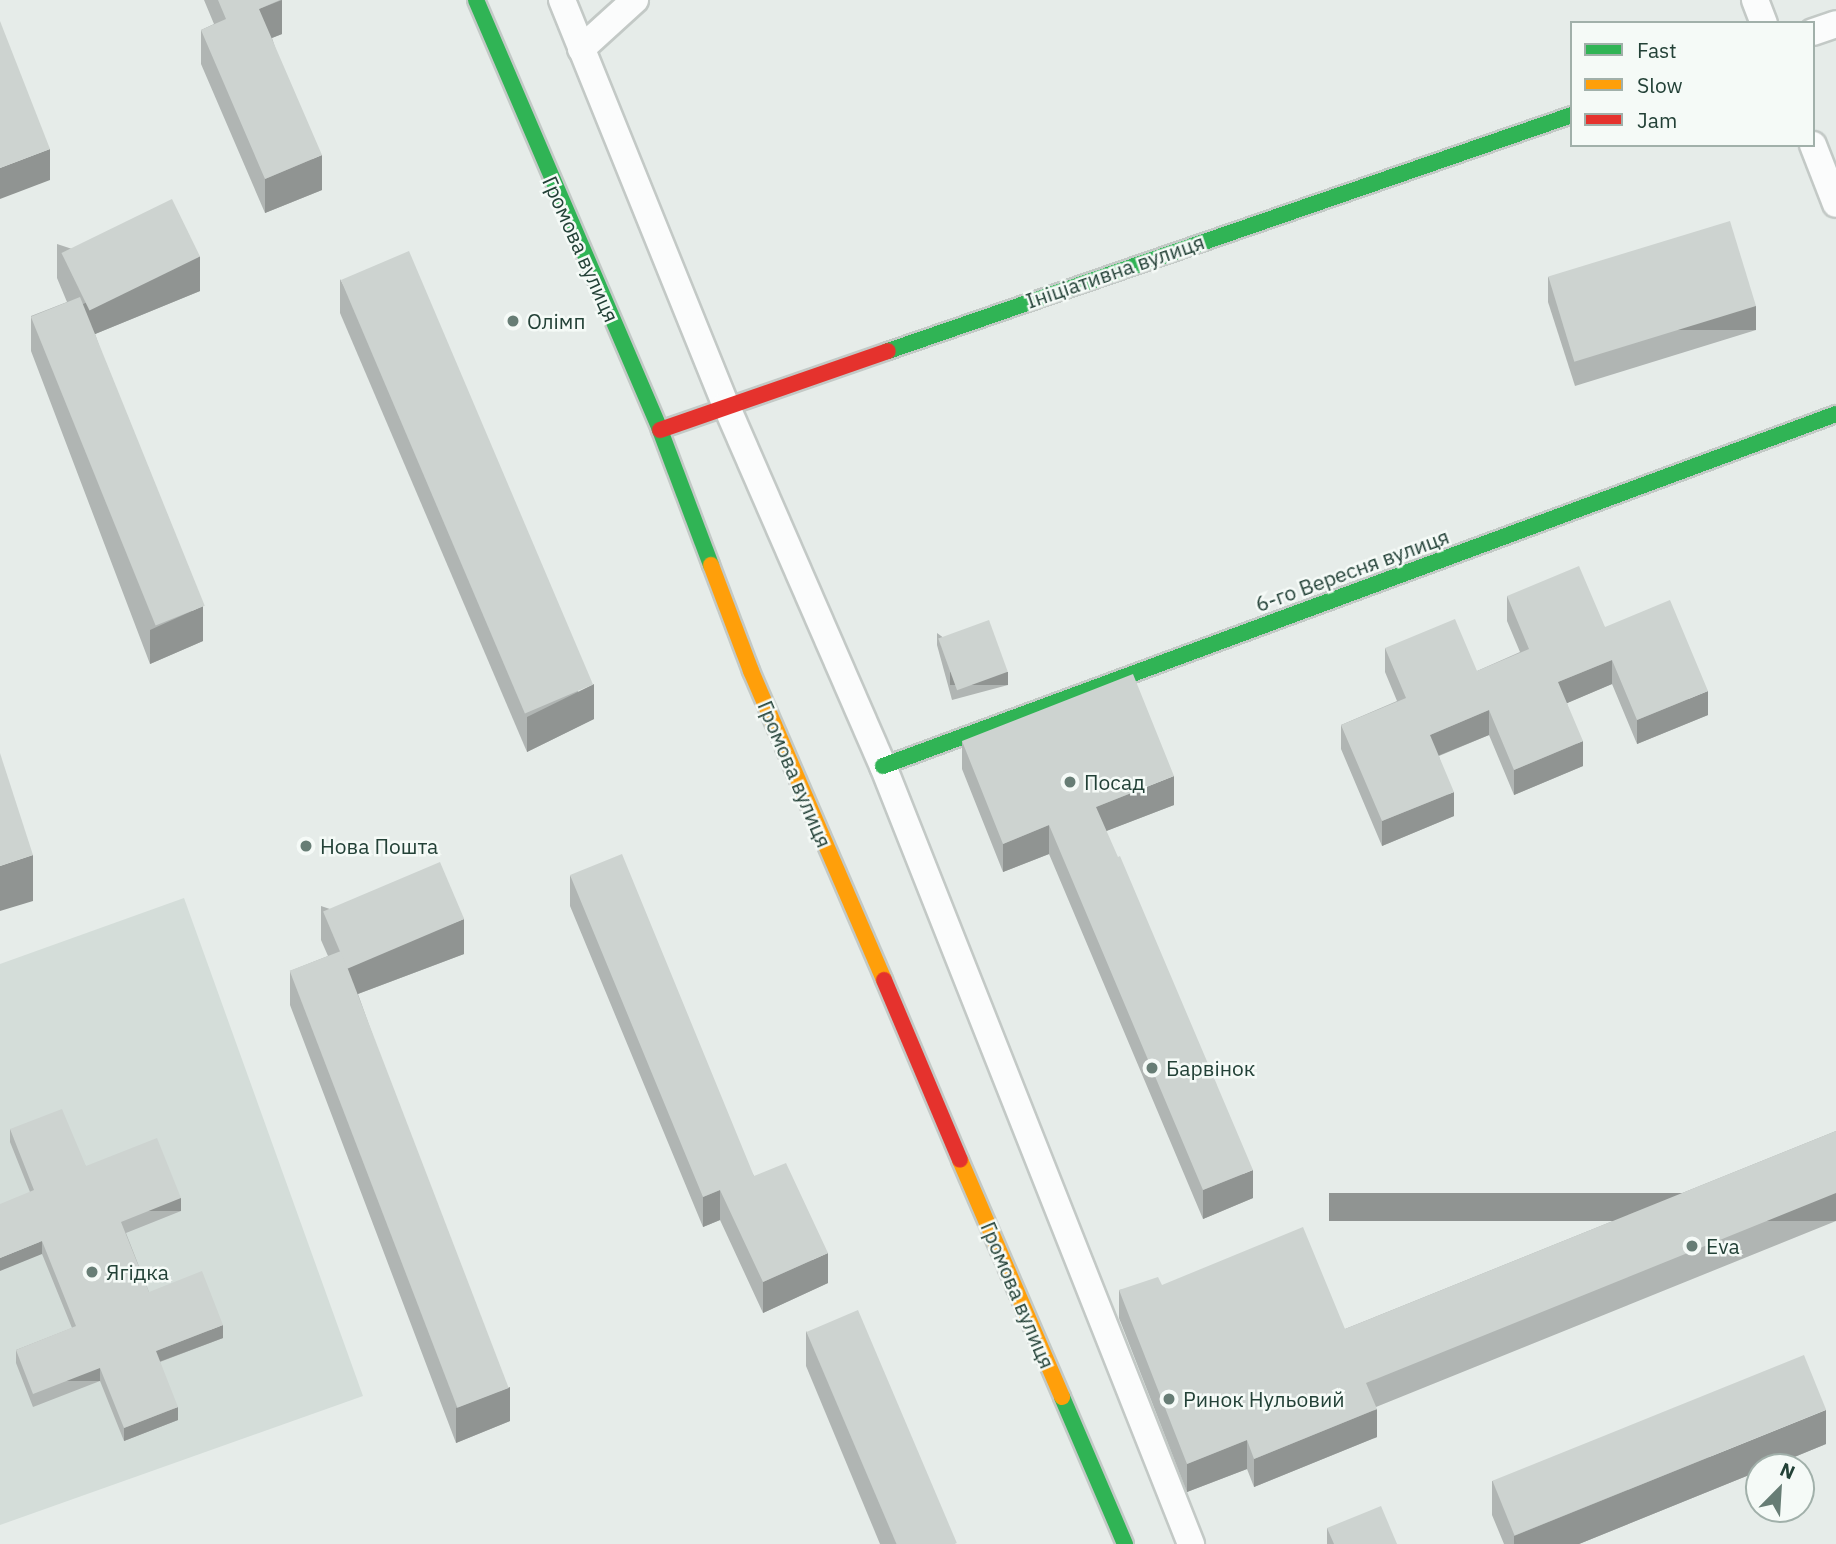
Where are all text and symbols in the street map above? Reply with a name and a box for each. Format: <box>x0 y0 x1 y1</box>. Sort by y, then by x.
legend <box>1570 21 1815 147</box>
text: Fast <box>1637 36 1677 64</box>
text: Slow <box>1637 71 1683 99</box>
text: Jam <box>1637 106 1677 134</box>
street label: Громова вулиця <box>538 172 624 326</box>
street label: Ініціативна вулиця <box>1023 229 1207 313</box>
place label: Олімп <box>527 308 585 334</box>
marker: Олімп <box>505 313 521 329</box>
street label: 6-го Вересня вулиця <box>1252 523 1452 617</box>
street label: Громова вулиця <box>753 697 837 851</box>
place label: Посад <box>1084 769 1145 795</box>
marker: Посад <box>1062 774 1078 790</box>
place label: Нова Пошта <box>320 833 438 859</box>
marker: Нова Пошта <box>298 838 314 854</box>
place label: Барвінок <box>1166 1055 1255 1081</box>
marker: Барвінок <box>1144 1060 1160 1076</box>
street label: Громова вулиця <box>976 1218 1060 1372</box>
place label: Eva <box>1706 1233 1740 1259</box>
marker: Eva <box>1684 1238 1700 1254</box>
place label: Ягідка <box>106 1259 169 1285</box>
marker: Ягідка <box>84 1264 100 1280</box>
place label: Ринок Нульовий <box>1183 1386 1345 1412</box>
marker: Ринок Нульовий <box>1161 1391 1177 1407</box>
north arrow <box>1745 1453 1815 1523</box>
text: N <box>1777 1457 1799 1484</box>

